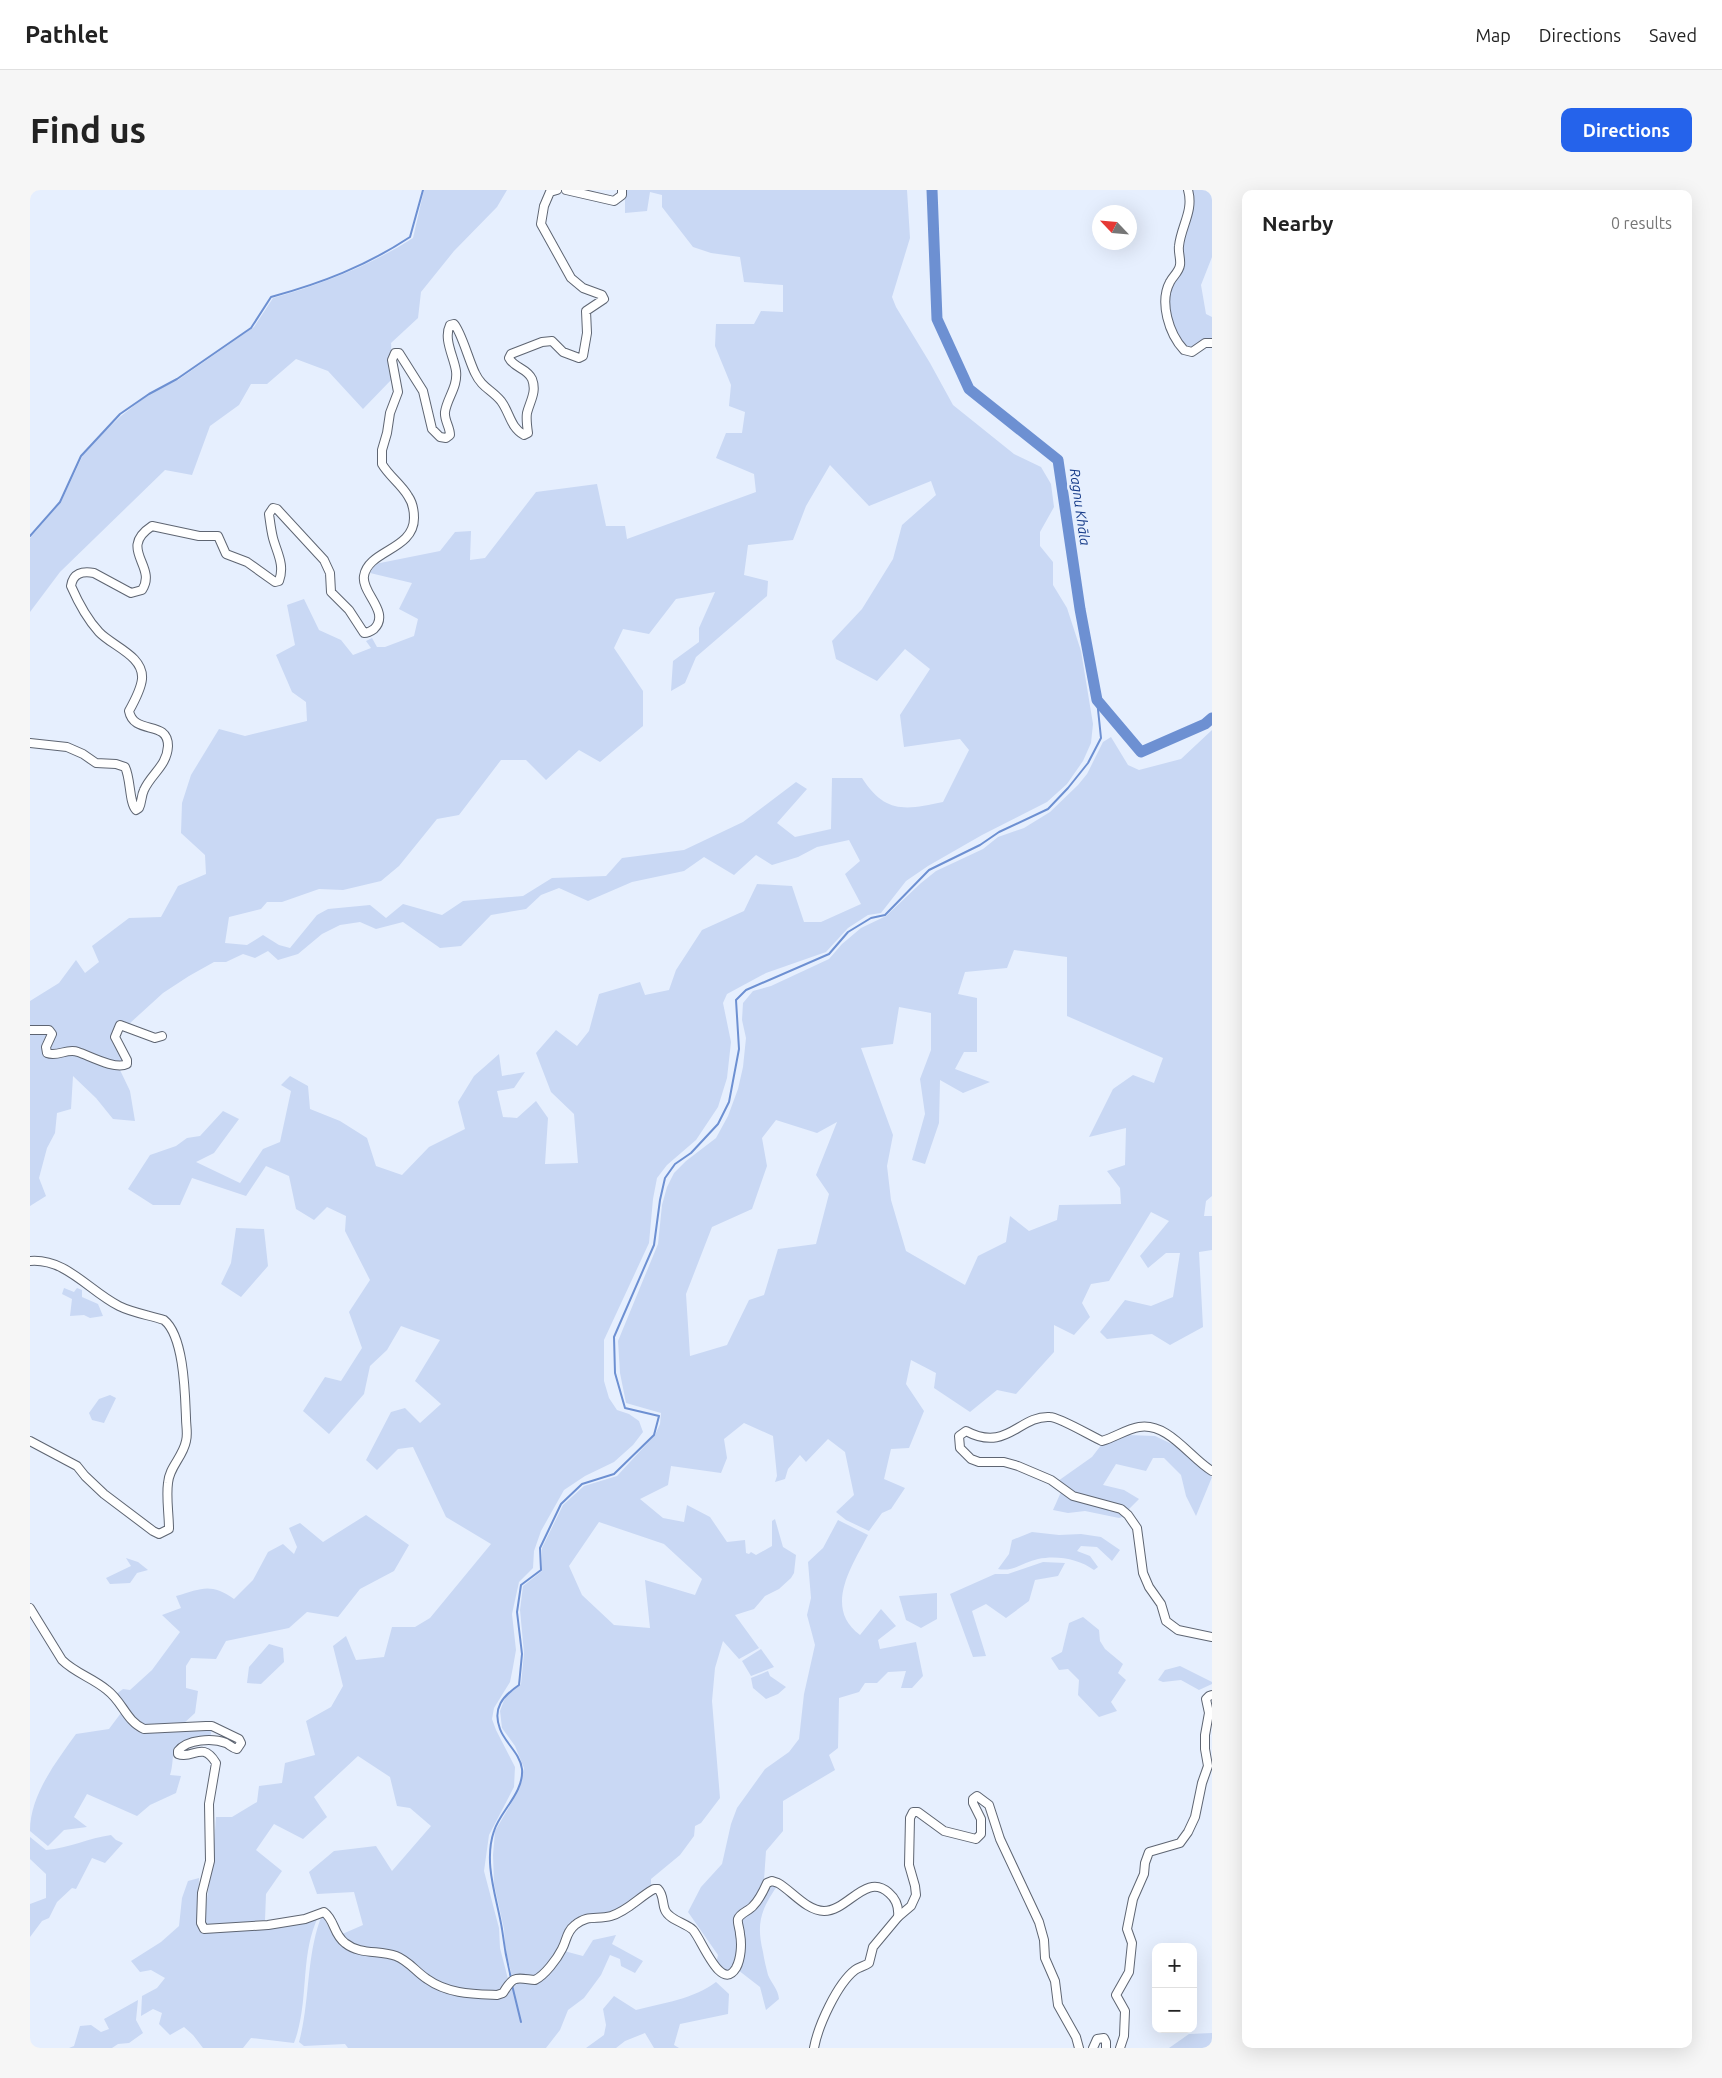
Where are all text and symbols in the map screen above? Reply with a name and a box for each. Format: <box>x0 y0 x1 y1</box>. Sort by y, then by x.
text: Pathlet <box>25 21 109 48</box>
text: Map <box>1475 25 1511 45</box>
text: Directions <box>1539 25 1621 45</box>
text: Saved <box>1649 25 1697 45</box>
button: Directions <box>1561 108 1692 152</box>
text: Find us <box>30 110 146 150</box>
north arrow <box>1092 205 1137 250</box>
text: Nearby <box>1262 211 1333 235</box>
text: 0 results <box>1611 214 1672 232</box>
water label: Ragnu Khāla <box>1067 468 1093 547</box>
map controls <box>1152 1943 1197 2033</box>
button: + <box>1152 1943 1197 1988</box>
button: − <box>1152 1988 1197 2033</box>

